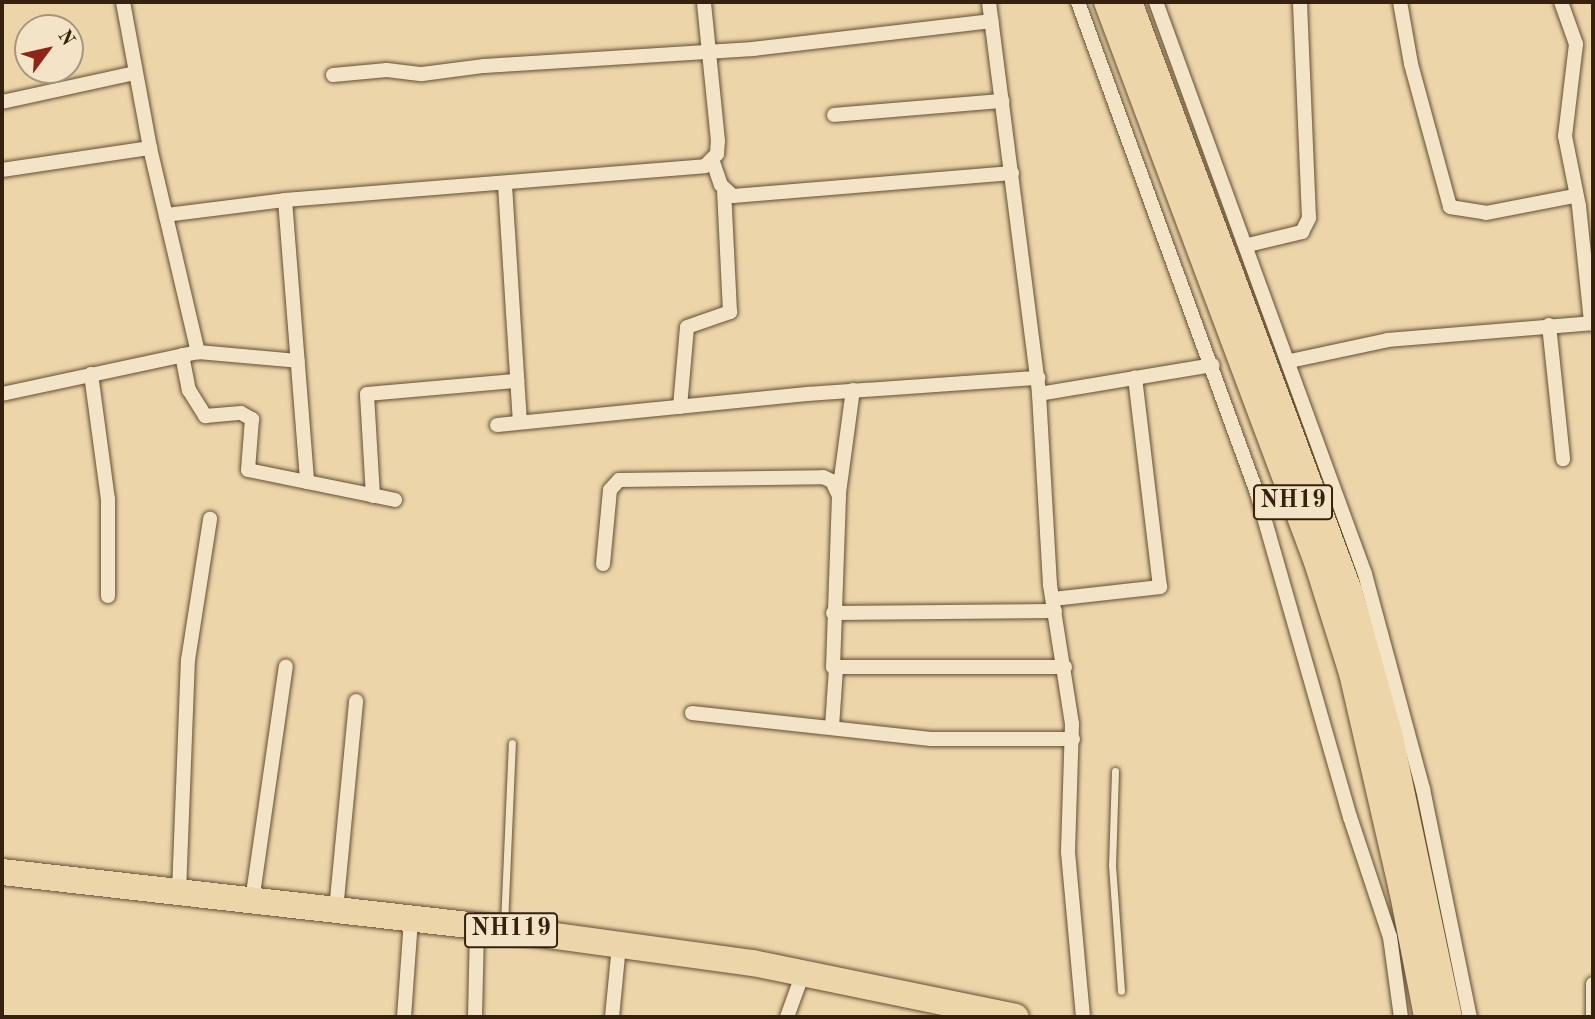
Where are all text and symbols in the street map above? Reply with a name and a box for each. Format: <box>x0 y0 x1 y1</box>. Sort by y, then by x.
north arrow <box>14 14 84 84</box>
text: N <box>53 27 77 50</box>
road number: NH19 <box>1253 481 1333 522</box>
road number: NH119 <box>464 910 558 950</box>

